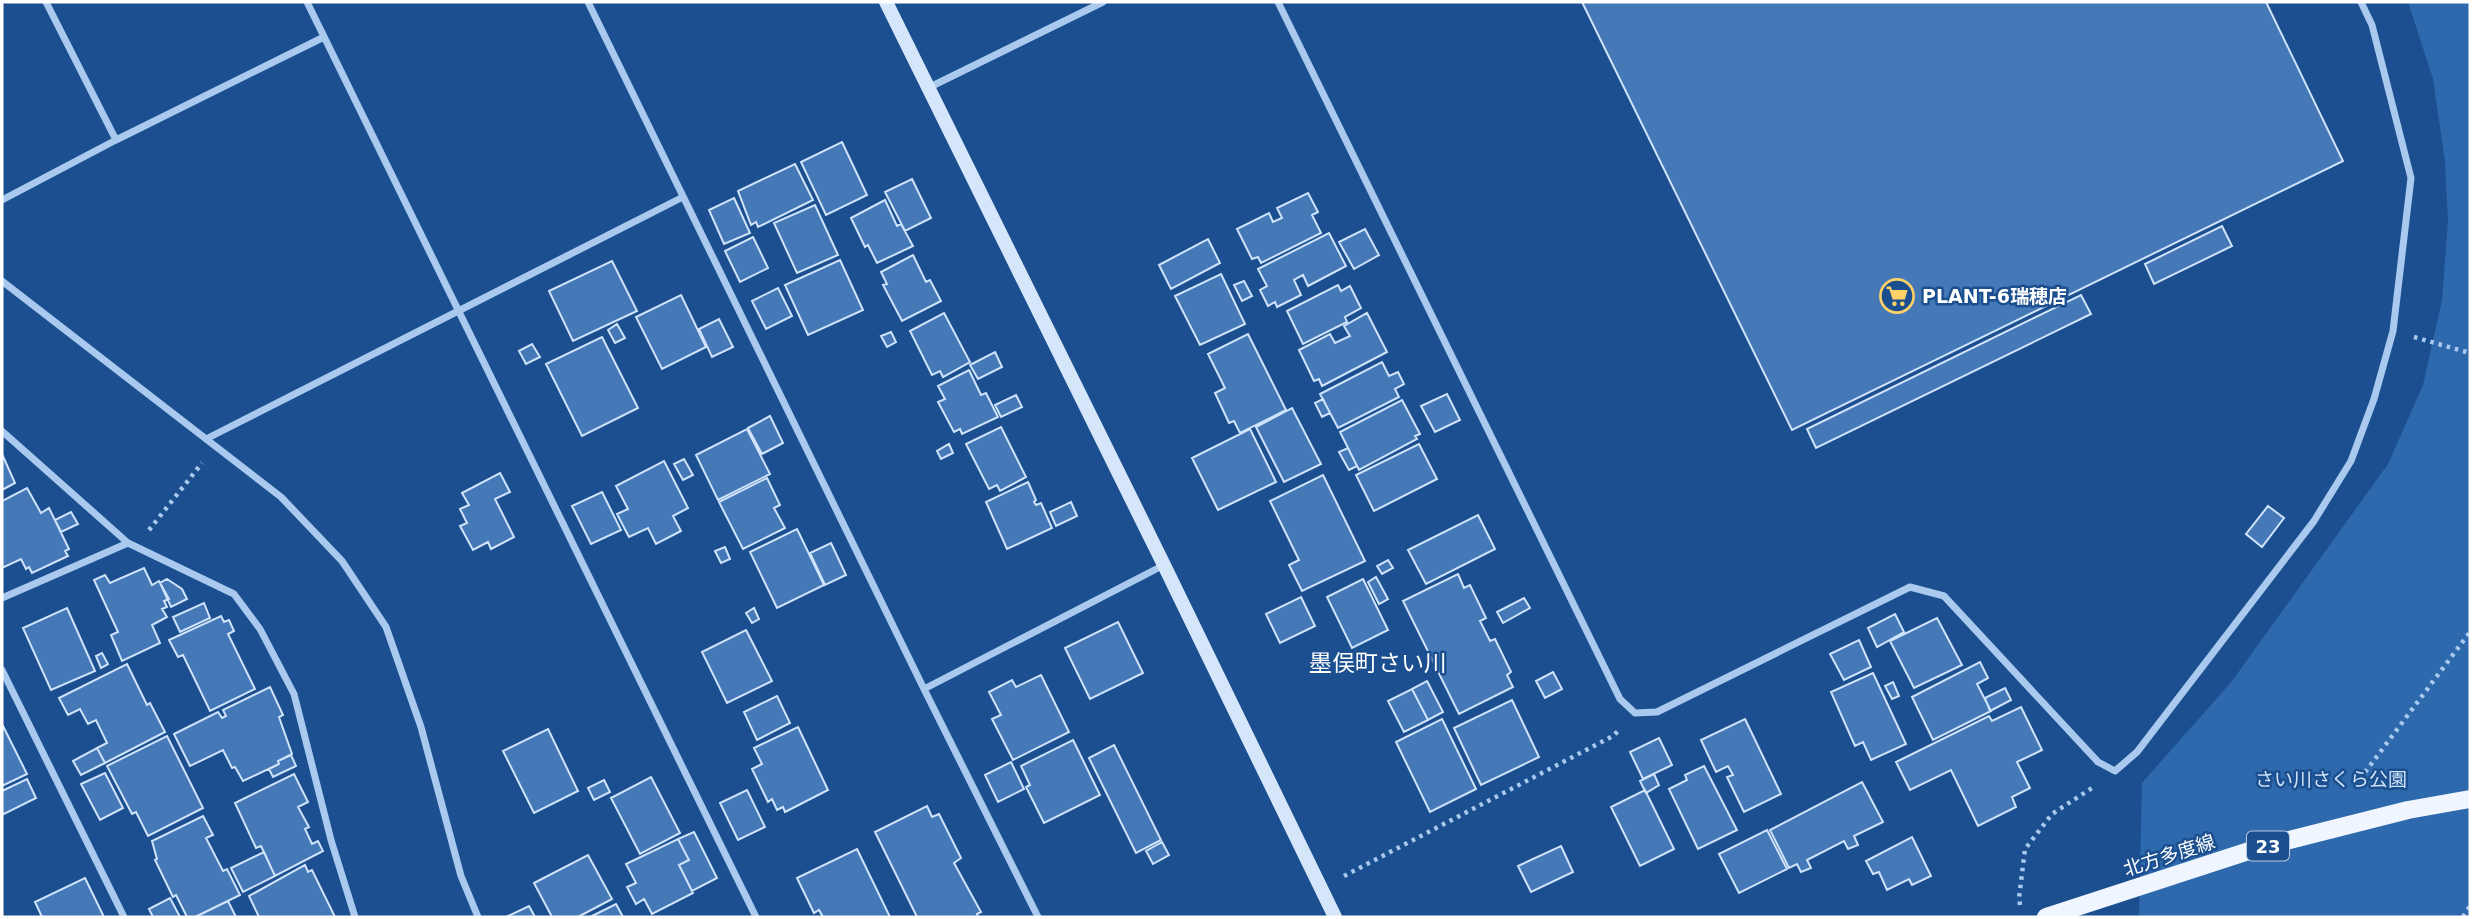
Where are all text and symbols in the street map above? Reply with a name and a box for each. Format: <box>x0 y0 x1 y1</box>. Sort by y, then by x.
supermarket icon: PLANT-6瑞穂店 <box>1878 277 1916 315</box>
place label: PLANT-6瑞穂店 <box>1922 285 2067 307</box>
district label: 墨俣町さい川 <box>1309 650 1447 676</box>
park label: さい川さくら公園 <box>2255 768 2407 790</box>
street label: 北方多度線 <box>2120 830 2218 880</box>
road number: 23 <box>2247 832 2289 860</box>

